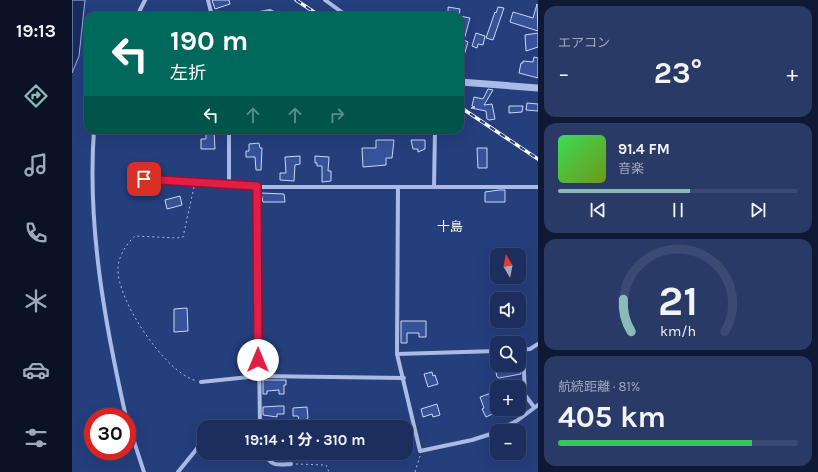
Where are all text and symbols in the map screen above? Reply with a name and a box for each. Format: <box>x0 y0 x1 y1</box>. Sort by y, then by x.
text: 19:13 <box>16 20 56 42</box>
text: 190 m <box>170 24 248 57</box>
icon: left <box>104 28 156 80</box>
text: エアコン <box>558 35 610 50</box>
text: 23° <box>654 55 702 91</box>
text: − <box>558 61 570 87</box>
text: + <box>786 61 798 87</box>
text: 左折 <box>170 62 206 84</box>
icon: directions <box>22 82 50 110</box>
icon: left <box>200 104 222 126</box>
icon: ahead <box>242 104 264 126</box>
icon: ahead <box>284 104 306 126</box>
icon: right <box>326 104 348 126</box>
text: 91.4 FM <box>618 140 670 158</box>
icon: music <box>22 151 50 179</box>
text: 音楽 <box>618 161 644 176</box>
pin <box>127 162 161 196</box>
icon: arrive <box>133 168 155 190</box>
icon: previous <box>587 199 609 221</box>
icon: pause <box>667 199 689 221</box>
icon: next <box>747 199 769 221</box>
icon: phone <box>22 219 50 247</box>
district label: 十島 <box>437 219 463 234</box>
north arrow <box>490 248 526 284</box>
map controls <box>490 248 526 460</box>
text: 21 <box>658 277 698 325</box>
icon: climate <box>22 287 50 315</box>
button: sound <box>490 292 526 328</box>
text: km/h <box>660 323 696 340</box>
button: search <box>490 336 526 372</box>
position arrow <box>237 339 279 381</box>
icon: car <box>22 356 50 384</box>
text: 航続距離 · 81% <box>558 379 640 394</box>
button: + <box>490 380 526 416</box>
text: 405 km <box>558 399 666 435</box>
speed limit sign: 30 <box>84 408 136 460</box>
icon: filters <box>22 424 50 452</box>
button: − <box>490 424 526 460</box>
text: 19:14 · 1 分 · 310 m <box>245 431 365 449</box>

